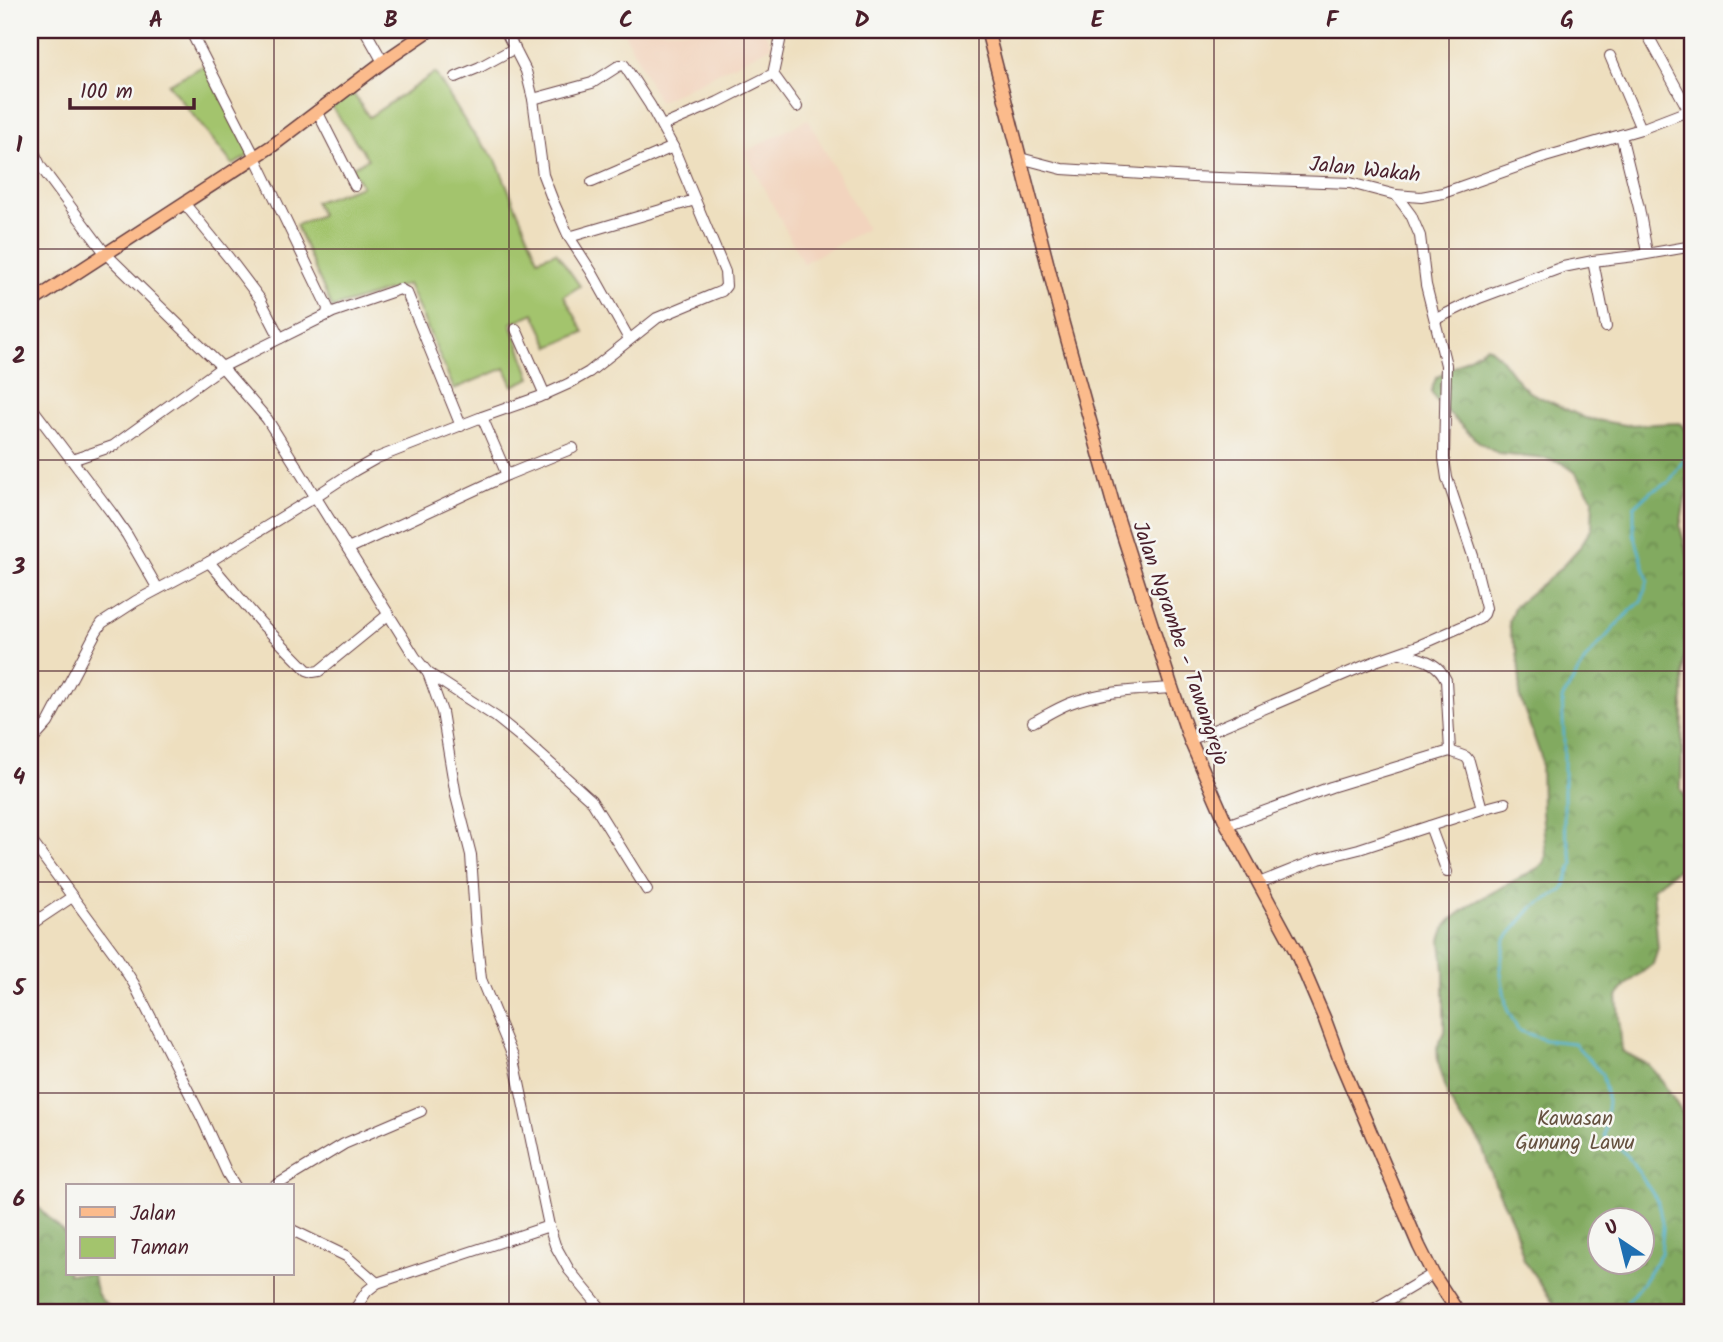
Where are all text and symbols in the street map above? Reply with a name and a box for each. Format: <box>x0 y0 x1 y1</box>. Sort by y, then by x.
text: A <box>149 3 163 39</box>
text: B <box>384 3 398 39</box>
text: C <box>619 3 633 39</box>
text: D <box>854 3 870 39</box>
text: E <box>1091 3 1105 39</box>
text: F <box>1326 3 1340 39</box>
text: G <box>1560 3 1574 39</box>
scale bar <box>70 66 194 110</box>
text: 100 m <box>80 76 133 109</box>
text: 1 <box>16 128 23 164</box>
street label: Jalan Wakah <box>1308 148 1422 193</box>
text: 2 <box>12 339 26 375</box>
street label: Jalan Ngrambe - Tawangrejo <box>1122 517 1237 770</box>
text: 3 <box>12 550 26 586</box>
text: 4 <box>13 760 26 796</box>
text: 5 <box>12 971 27 1007</box>
park label: Kawasan Gunung Lawu <box>1515 1103 1635 1160</box>
text: 6 <box>13 1182 25 1218</box>
legend <box>66 1184 294 1276</box>
text: Jalan <box>130 1198 176 1231</box>
north arrow <box>1586 1206 1656 1276</box>
text: U <box>1599 1213 1626 1244</box>
text: Taman <box>130 1232 189 1265</box>

